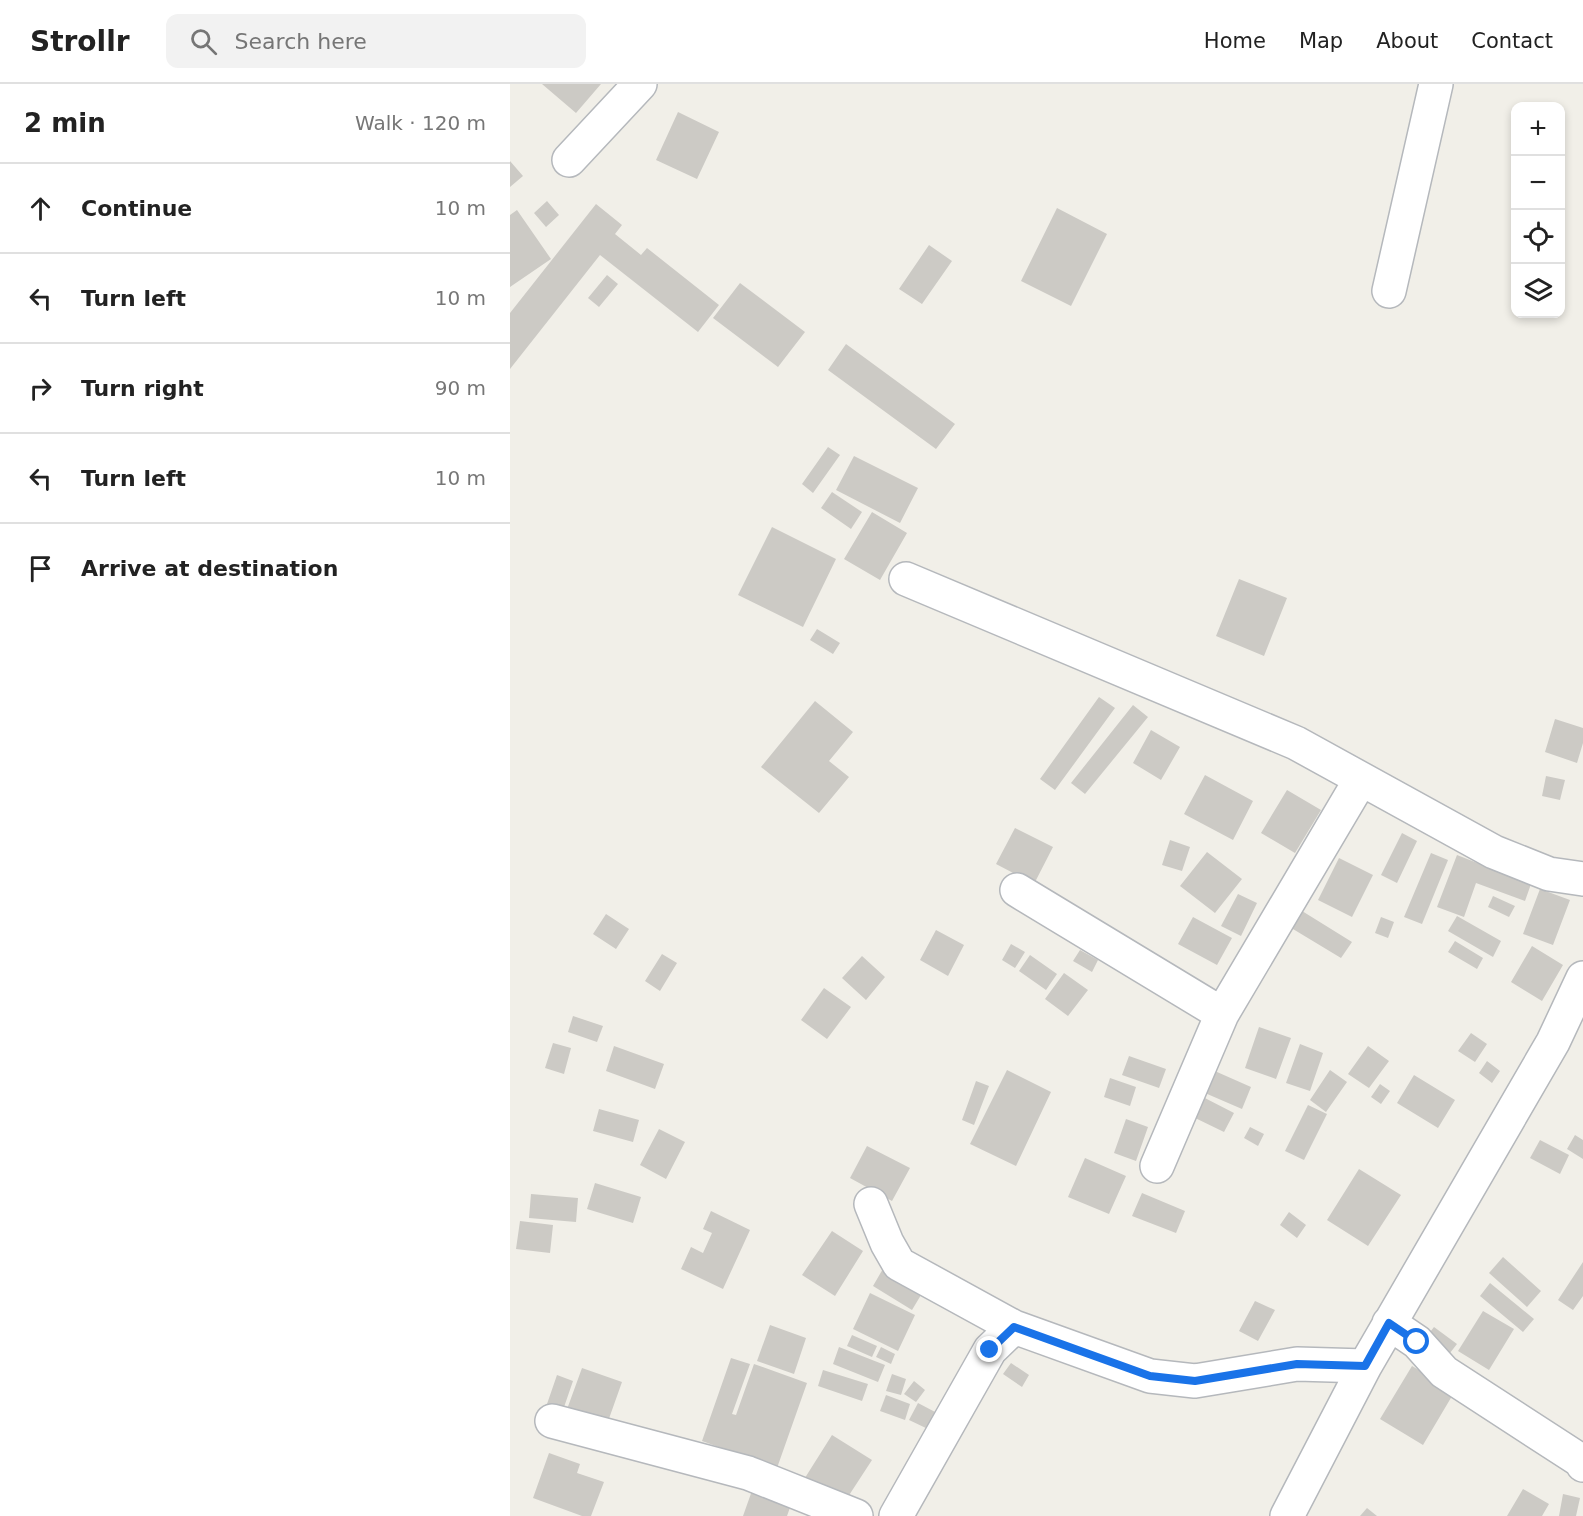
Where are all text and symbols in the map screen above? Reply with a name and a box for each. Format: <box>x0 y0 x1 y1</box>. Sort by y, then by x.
search box <box>166 14 586 68</box>
text: Strollr <box>30 25 130 58</box>
icon: search <box>187 25 220 58</box>
text: Search here <box>235 29 367 54</box>
text: Home <box>1204 29 1266 53</box>
text: Map <box>1299 29 1343 53</box>
text: About <box>1376 29 1438 53</box>
text: Contact <box>1471 29 1553 53</box>
map controls <box>1511 102 1565 318</box>
button: + <box>1511 102 1565 156</box>
text: 2 min <box>24 108 106 138</box>
text: Walk · 120 m <box>355 111 486 135</box>
button: − <box>1511 156 1565 210</box>
icon: ahead <box>24 192 57 225</box>
text: Continue <box>81 196 192 221</box>
text: 10 m <box>435 196 486 220</box>
button: locate <box>1511 210 1565 264</box>
button: layers <box>1511 264 1565 318</box>
icon: left <box>24 282 57 315</box>
text: Turn left <box>81 286 186 311</box>
text: 10 m <box>435 286 486 310</box>
icon: right <box>24 372 57 405</box>
text: Turn right <box>81 376 204 401</box>
text: 90 m <box>435 376 486 400</box>
icon: left <box>24 462 57 495</box>
text: Turn left <box>81 466 186 491</box>
text: 10 m <box>435 466 486 490</box>
icon: arrive <box>24 552 57 585</box>
text: Arrive at destination <box>81 556 338 581</box>
route start <box>1403 1328 1429 1354</box>
route end <box>976 1336 1002 1362</box>

